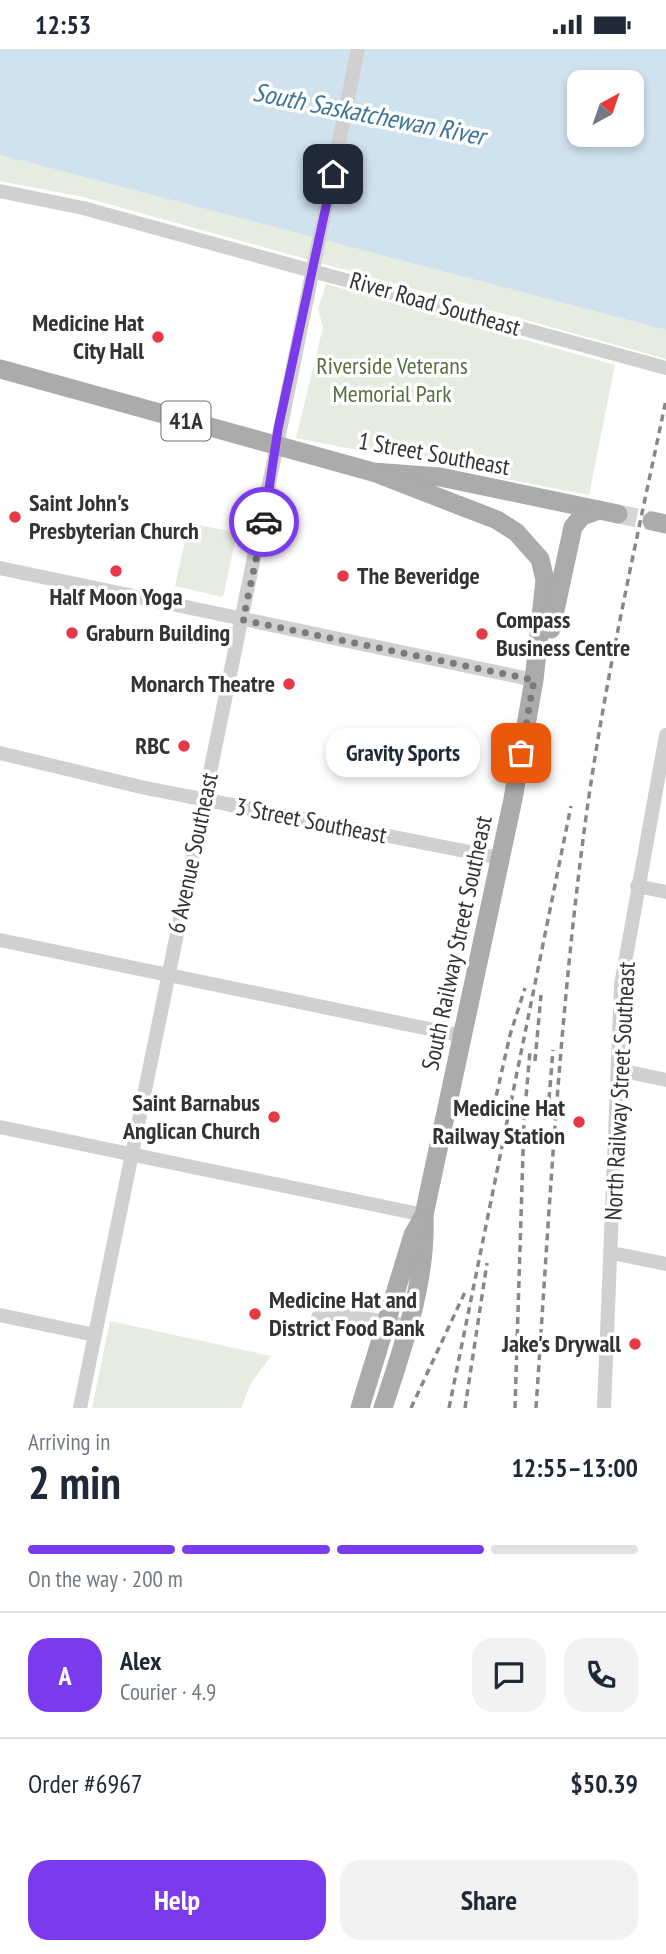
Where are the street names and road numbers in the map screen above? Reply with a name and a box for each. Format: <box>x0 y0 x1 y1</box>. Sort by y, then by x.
street label: River Road Southeast <box>346 264 524 343</box>
road number: 41A <box>162 401 210 441</box>
street label: 1 Street Southeast <box>356 425 513 482</box>
street label: 6 Avenue Southeast <box>160 769 225 936</box>
street label: 3 Street Southeast <box>233 791 390 850</box>
street label: South Railway Street Southeast <box>414 812 499 1073</box>
street label: North Railway Street Southeast <box>597 960 642 1221</box>

